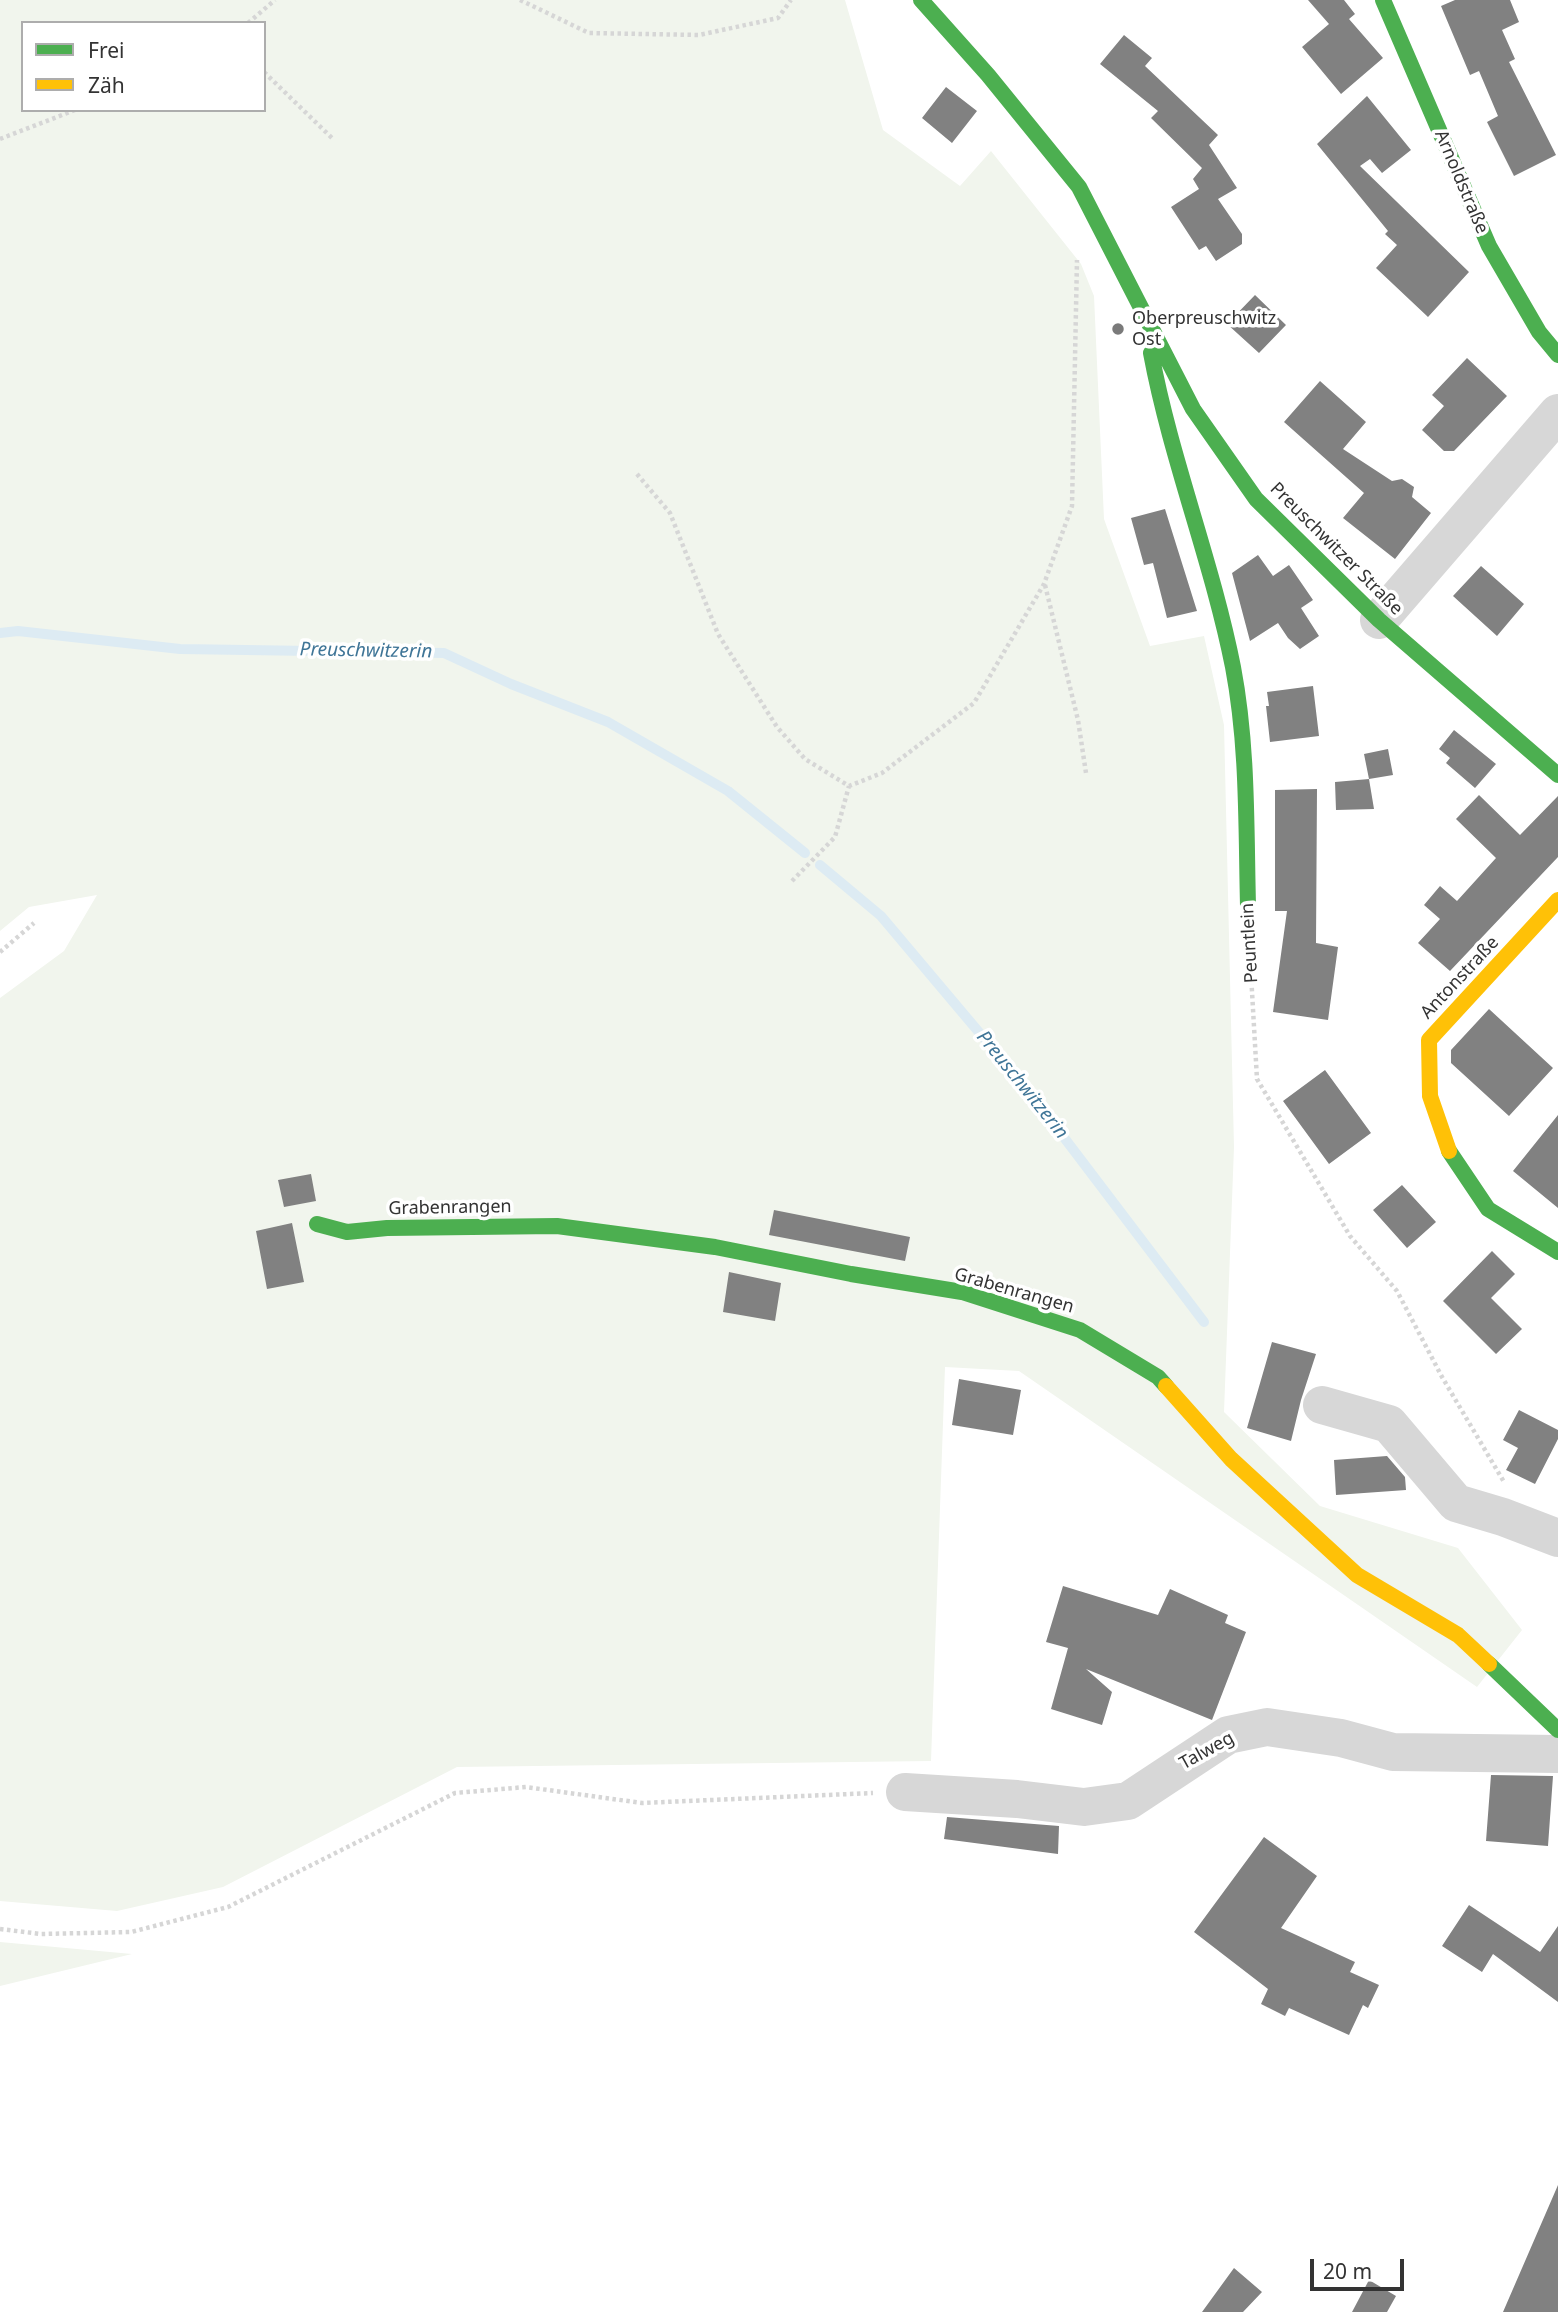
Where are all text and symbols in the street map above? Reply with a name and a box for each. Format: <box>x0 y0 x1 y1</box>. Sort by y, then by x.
legend <box>21 21 266 112</box>
text: Frei <box>88 36 124 64</box>
text: Zäh <box>88 71 125 99</box>
street label: Arnoldstraße <box>1429 127 1493 237</box>
place label: Oberpreuschwitz Ost <box>1132 308 1276 350</box>
marker: Oberpreuschwitz Ost <box>1110 321 1126 337</box>
street label: Preuschwitzer Straße <box>1265 478 1407 620</box>
water label: Preuschwitzerin <box>300 638 432 664</box>
street label: Peuntlein <box>1237 902 1263 984</box>
street label: Antonstraße <box>1416 932 1504 1024</box>
water label: Preuschwitzerin <box>971 1026 1073 1144</box>
street label: Grabenrangen <box>388 1196 512 1220</box>
street label: Grabenrangen <box>952 1264 1076 1318</box>
street label: Talweg <box>1176 1727 1238 1775</box>
scale bar <box>1313 2246 1408 2290</box>
text: 20 m <box>1323 2257 1372 2285</box>

